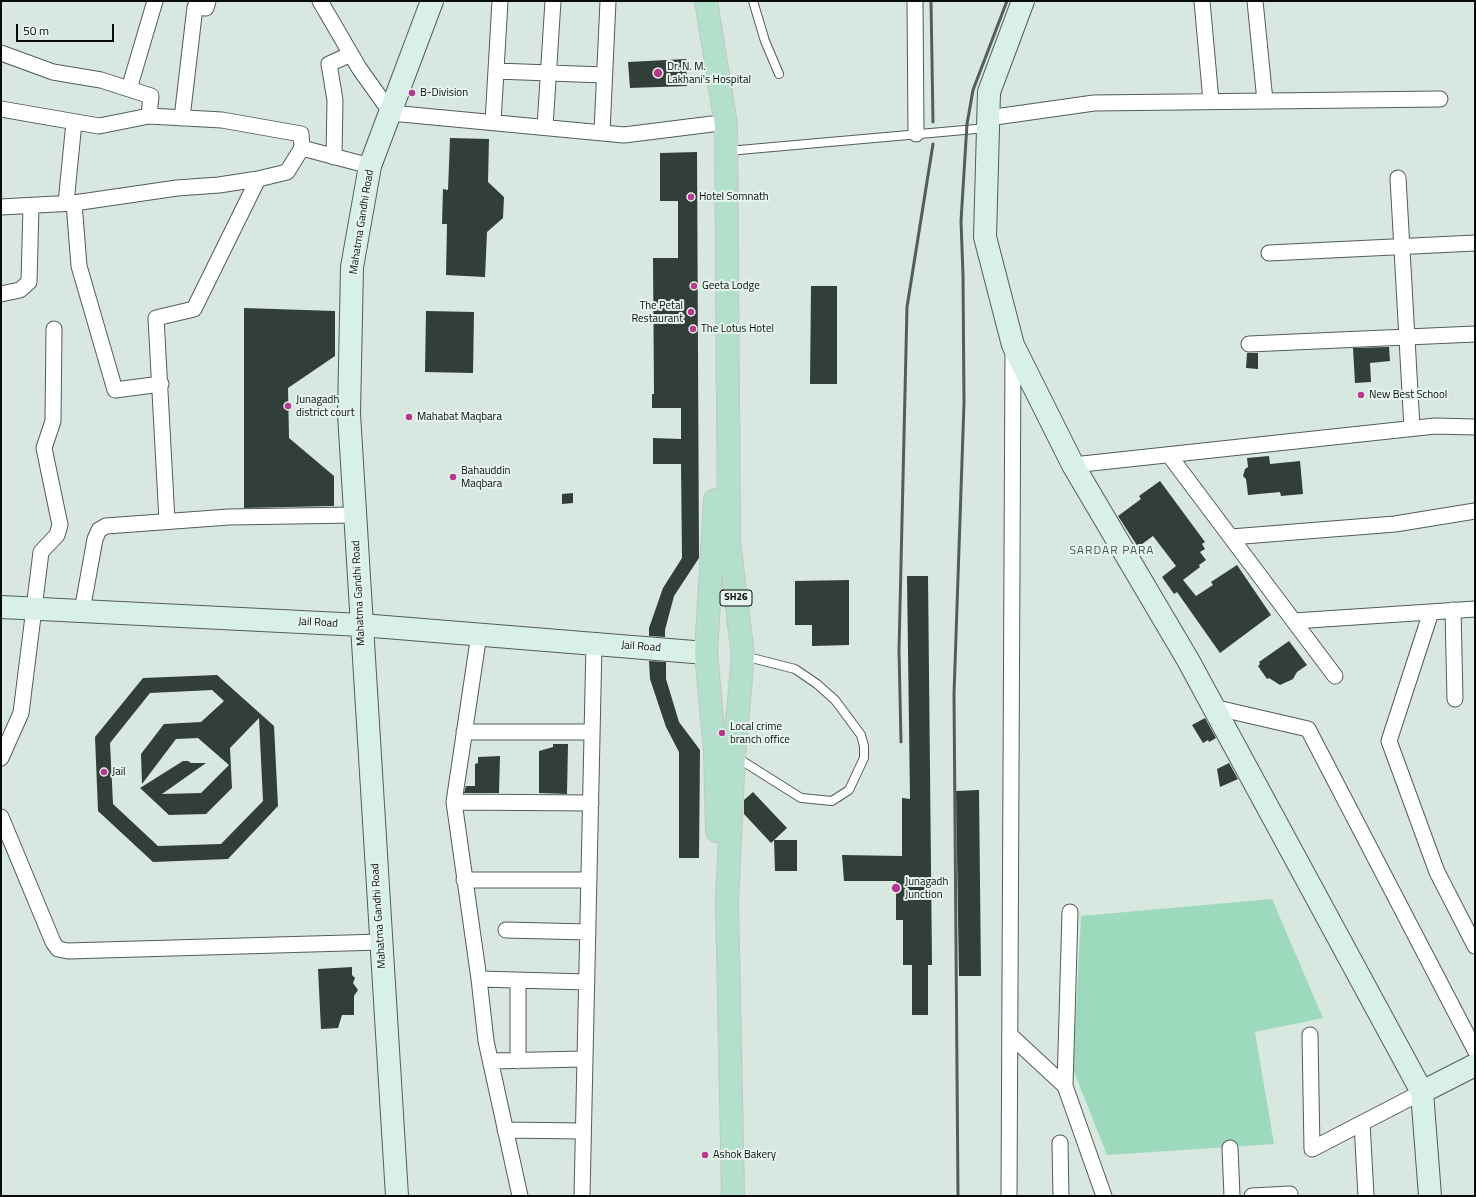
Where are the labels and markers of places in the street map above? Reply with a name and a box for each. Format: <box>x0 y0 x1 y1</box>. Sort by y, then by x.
place label: Dr. N. M. Lakhani's Hospital <box>667 60 751 86</box>
marker: Dr. N. M. Lakhani's Hospital <box>652 67 664 79</box>
place label: B-Division <box>420 86 468 100</box>
marker: B-Division <box>407 88 417 98</box>
place label: Hotel Somnath <box>699 190 769 204</box>
marker: Hotel Somnath <box>686 192 696 202</box>
place label: Geeta Lodge <box>702 279 760 293</box>
marker: Geeta Lodge <box>689 281 699 291</box>
place label: The Petal Restaurant <box>631 299 683 325</box>
marker: The Petal Restaurant <box>686 307 696 317</box>
place label: The Lotus Hotel <box>701 322 774 336</box>
marker: The Lotus Hotel <box>688 324 698 334</box>
place label: New Best School <box>1369 388 1447 402</box>
marker: New Best School <box>1356 390 1366 400</box>
place label: Junagadh district court <box>296 393 355 419</box>
marker: Junagadh district court <box>283 401 293 411</box>
place label: Mahabat Maqbara <box>417 410 502 424</box>
marker: Mahabat Maqbara <box>404 412 414 422</box>
place label: Bahauddin Maqbara <box>461 464 510 490</box>
marker: Bahauddin Maqbara <box>448 472 458 482</box>
place label: Local crime branch office <box>730 720 790 746</box>
marker: Local crime branch office <box>717 728 727 738</box>
place label: Jail <box>112 765 126 779</box>
marker: Jail <box>99 767 109 777</box>
place label: Junagadh Junction <box>905 875 948 901</box>
marker: Junagadh Junction <box>890 882 902 894</box>
place label: Ashok Bakery <box>713 1148 776 1162</box>
marker: Ashok Bakery <box>700 1150 710 1160</box>

